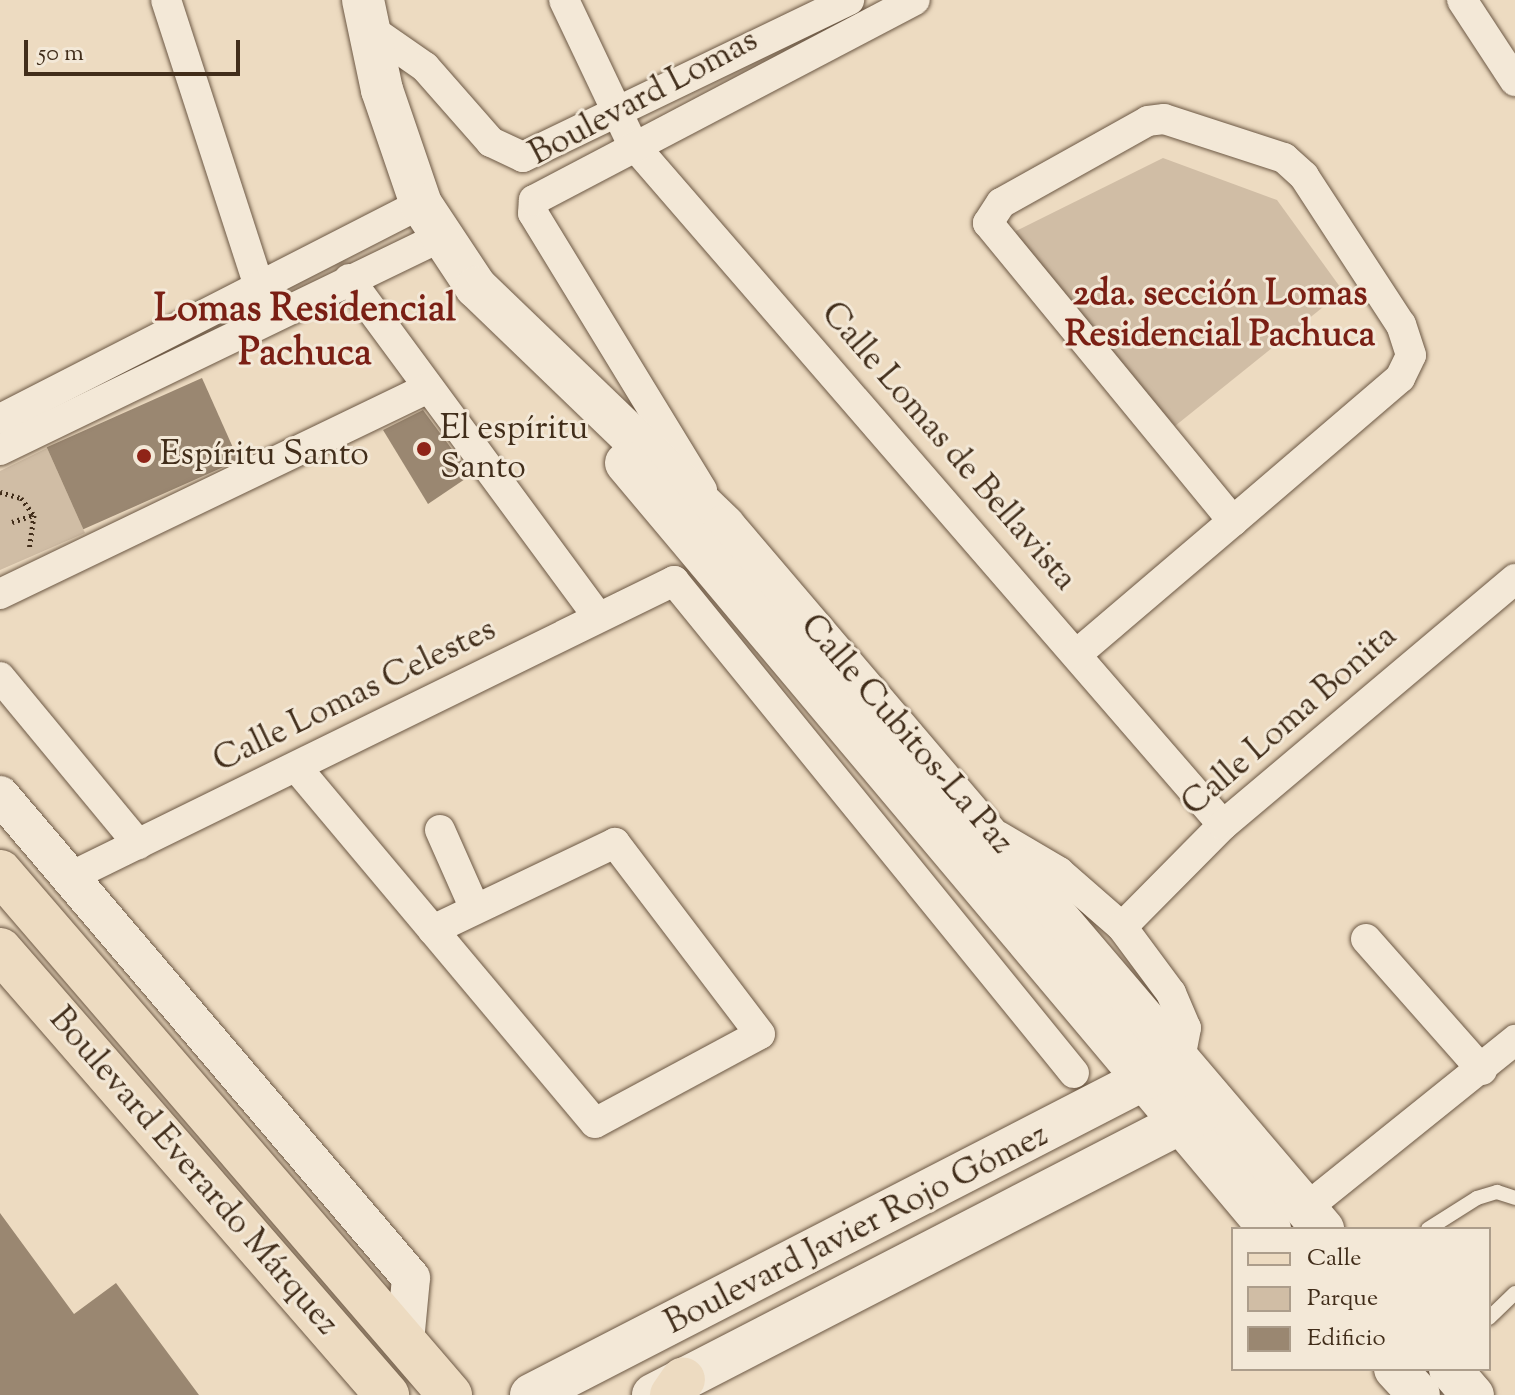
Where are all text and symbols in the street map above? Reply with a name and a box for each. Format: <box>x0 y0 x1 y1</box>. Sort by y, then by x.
street label: Boulevard Lomas <box>523 21 765 175</box>
scale bar <box>28 24 244 74</box>
text: 50 m <box>38 37 84 71</box>
district label: 2da. sección Lomas Residencial Pachuca <box>1065 273 1375 358</box>
district label: Lomas Residencial Pachuca <box>154 289 456 378</box>
street label: Calle Lomas de Bellavista <box>812 294 1084 600</box>
place label: El espíritu Santo <box>440 409 588 488</box>
place label: Espíritu Santo <box>160 436 369 476</box>
marker: El espíritu Santo <box>415 440 433 458</box>
marker: Espíritu Santo <box>135 447 153 465</box>
street label: Calle Cubitos-La Paz <box>791 607 1021 863</box>
street label: Calle Lomas Celestes <box>207 610 503 782</box>
street label: Calle Loma Bonita <box>1174 617 1406 825</box>
street label: Boulevard Everardo Márquez <box>40 1000 346 1344</box>
street label: Boulevard Javier Rojo Gómez <box>659 1115 1055 1345</box>
legend <box>1231 1227 1491 1371</box>
text: Calle <box>1307 1242 1361 1276</box>
text: Parque <box>1307 1282 1378 1316</box>
text: Edificio <box>1307 1322 1386 1356</box>

